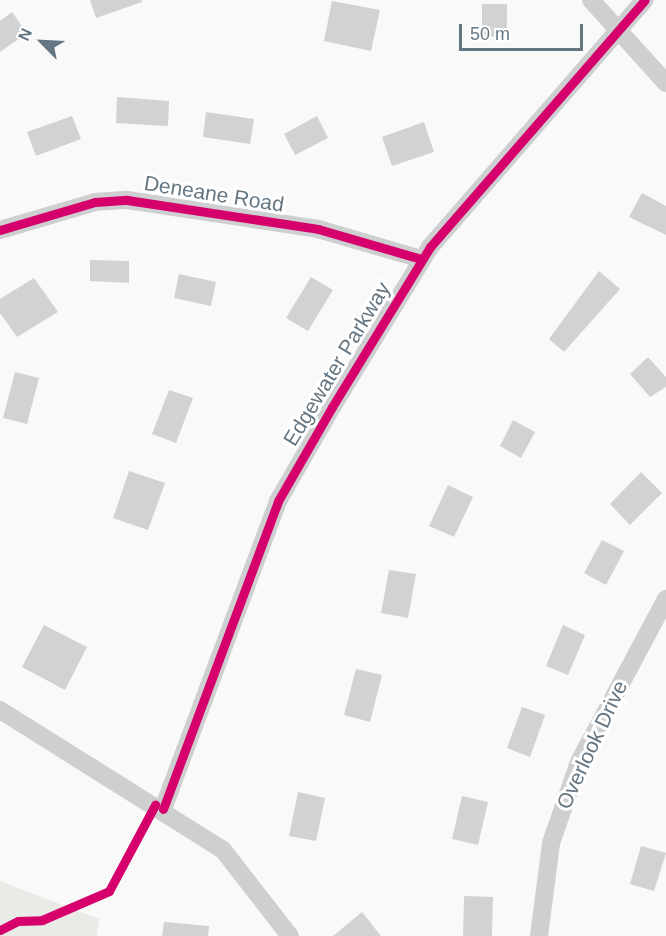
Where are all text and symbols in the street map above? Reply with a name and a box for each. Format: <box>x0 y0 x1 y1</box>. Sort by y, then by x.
north arrow <box>12 12 72 72</box>
scale bar <box>462 12 586 50</box>
text: 50 m <box>470 24 510 44</box>
text: N <box>15 26 35 43</box>
street label: Deneane Road <box>142 171 286 217</box>
street label: Edgewater Parkway <box>278 277 396 451</box>
street label: Overlook Drive <box>551 677 633 813</box>

